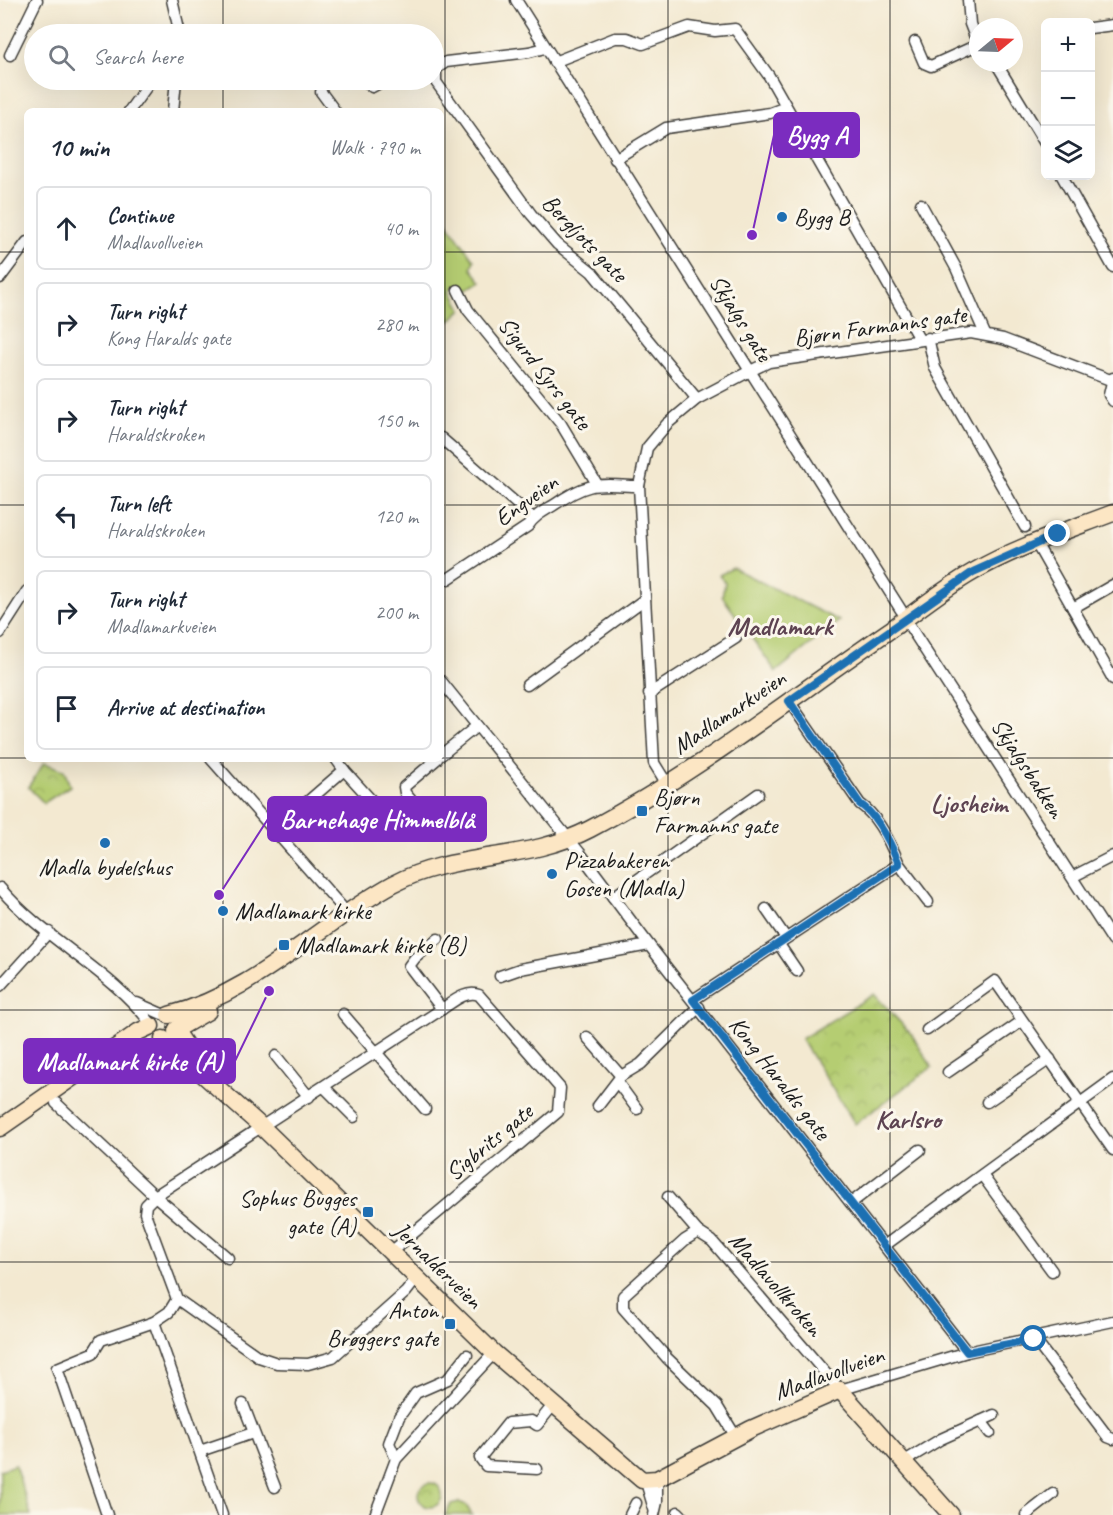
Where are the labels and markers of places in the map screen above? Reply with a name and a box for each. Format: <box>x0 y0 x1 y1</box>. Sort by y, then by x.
callout: Bygg A <box>774 113 859 157</box>
place label: Bygg B <box>794 202 852 232</box>
marker: Bygg B <box>775 210 789 224</box>
place label: Bjørn Farmanns gate <box>654 782 780 840</box>
callout: Barnehage Himmelblå <box>268 797 486 841</box>
marker: Bjørn Farmanns gate <box>635 804 649 818</box>
marker: Madla bydelshus <box>98 836 112 850</box>
place label: Pizzabakeren Gosen (Madla) <box>564 845 685 903</box>
place label: Madla bydelshus <box>39 852 173 882</box>
marker: Pizzabakeren Gosen (Madla) <box>545 867 559 881</box>
place label: Madlamark kirke <box>235 896 373 926</box>
marker: Madlamark kirke <box>216 904 230 918</box>
place label: Madlamark kirke (B) <box>296 930 467 960</box>
marker: Madlamark kirke (B) <box>277 938 291 952</box>
callout: Madlamark kirke (A) <box>24 1039 235 1083</box>
place label: Sophus Bugges gate (A) <box>239 1183 358 1241</box>
marker: Sophus Bugges gate (A) <box>361 1205 375 1219</box>
place label: Anton Brøggers gate <box>327 1295 440 1353</box>
marker: Anton Brøggers gate <box>443 1317 457 1331</box>

